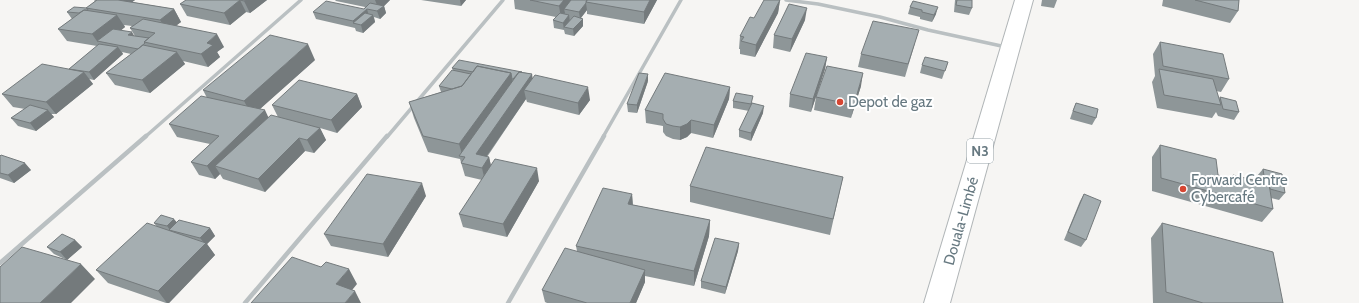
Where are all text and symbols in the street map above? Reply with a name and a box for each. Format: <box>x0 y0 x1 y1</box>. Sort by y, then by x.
place label: Depot de gaz <box>848 93 933 111</box>
marker: Depot de gaz <box>835 97 845 107</box>
road number: N3 <box>967 139 993 163</box>
place label: Forward Centre Cybercafé <box>1191 171 1288 206</box>
street label: Douala-Limbé <box>940 174 982 267</box>
marker: Forward Centre Cybercafé <box>1178 184 1188 194</box>

